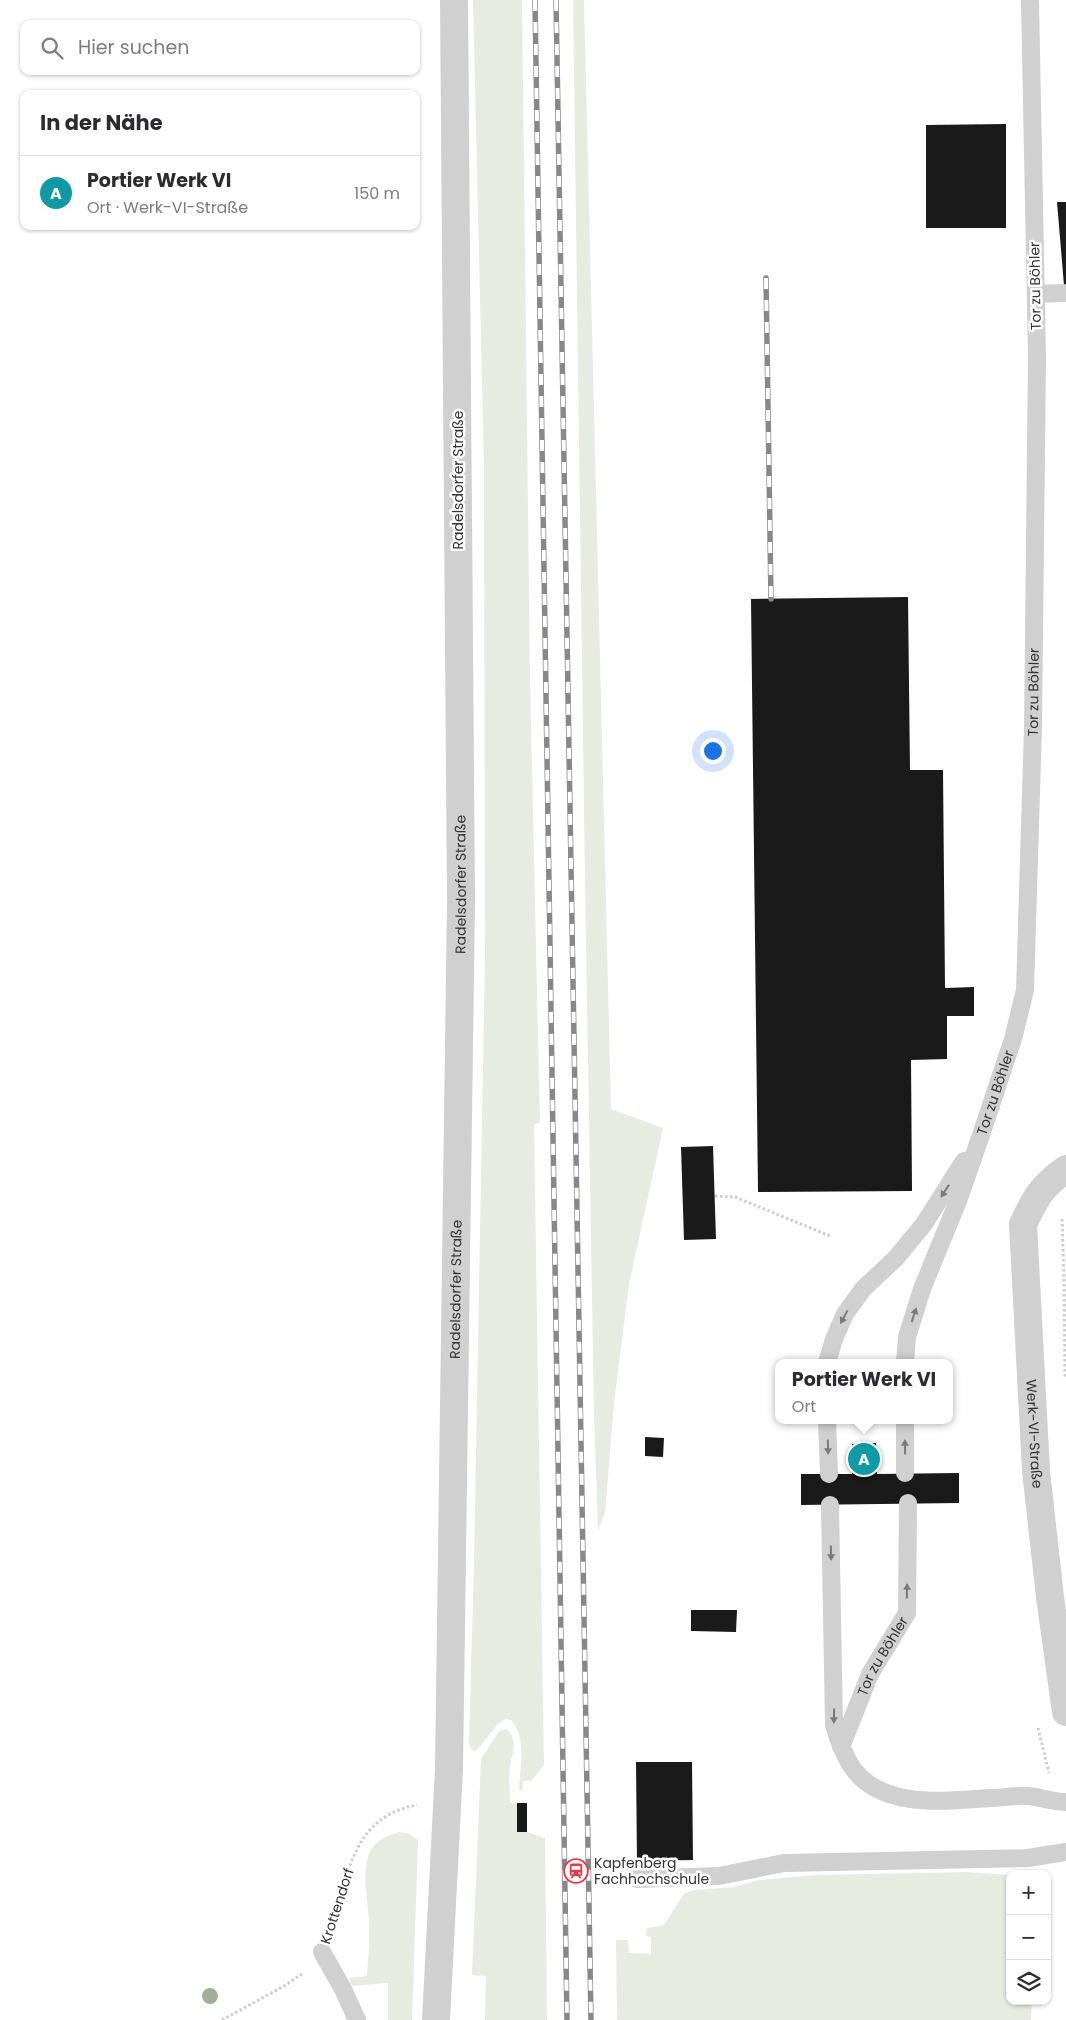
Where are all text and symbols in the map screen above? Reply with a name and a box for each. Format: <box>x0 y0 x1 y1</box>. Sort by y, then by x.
search box <box>20 20 420 75</box>
icon: search <box>38 34 66 62</box>
text: Hier suchen <box>78 34 189 61</box>
text: In der Nähe <box>40 108 163 137</box>
text: Portier Werk VI <box>87 167 231 194</box>
text: A <box>50 182 62 205</box>
text: 150 m <box>354 182 400 205</box>
text: Ort · Werk-VI-Straße <box>87 196 248 219</box>
street label: Tor zu Böhler <box>1024 242 1046 330</box>
street label: Radelsdorfer Straße <box>448 410 468 549</box>
street label: Tor zu Böhler <box>1023 648 1044 737</box>
your location <box>700 738 726 764</box>
street label: Radelsdorfer Straße <box>450 814 471 954</box>
street label: Tor zu Böhler <box>972 1047 1019 1138</box>
one-way arrow <box>940 1184 950 1198</box>
street label: Radelsdorfer Straße <box>445 1219 467 1359</box>
one-way arrow <box>910 1307 918 1322</box>
one-way arrow <box>840 1310 848 1325</box>
popup <box>775 1359 953 1424</box>
text: Portier Werk VI <box>792 1366 936 1393</box>
street label: Werk-VI-Straße <box>1021 1379 1048 1490</box>
text: Ort <box>792 1395 816 1418</box>
one-way arrow <box>824 1439 832 1455</box>
one-way arrow <box>901 1439 909 1455</box>
pin: A <box>848 1440 880 1478</box>
one-way arrow <box>828 1546 836 1562</box>
one-way arrow <box>903 1583 911 1599</box>
street label: Tor zu Böhler <box>852 1613 913 1699</box>
one-way arrow <box>830 1708 838 1724</box>
place label: Kapfenberg Fachhochschule <box>594 1853 710 1889</box>
station icon: Kapfenberg Fachhochschule <box>563 1858 589 1884</box>
street label: Krottendorf <box>315 1865 359 1946</box>
map controls <box>1006 1870 1051 2005</box>
button: + <box>1006 1870 1051 1915</box>
button: − <box>1006 1915 1051 1960</box>
button: layers <box>1006 1960 1051 2005</box>

